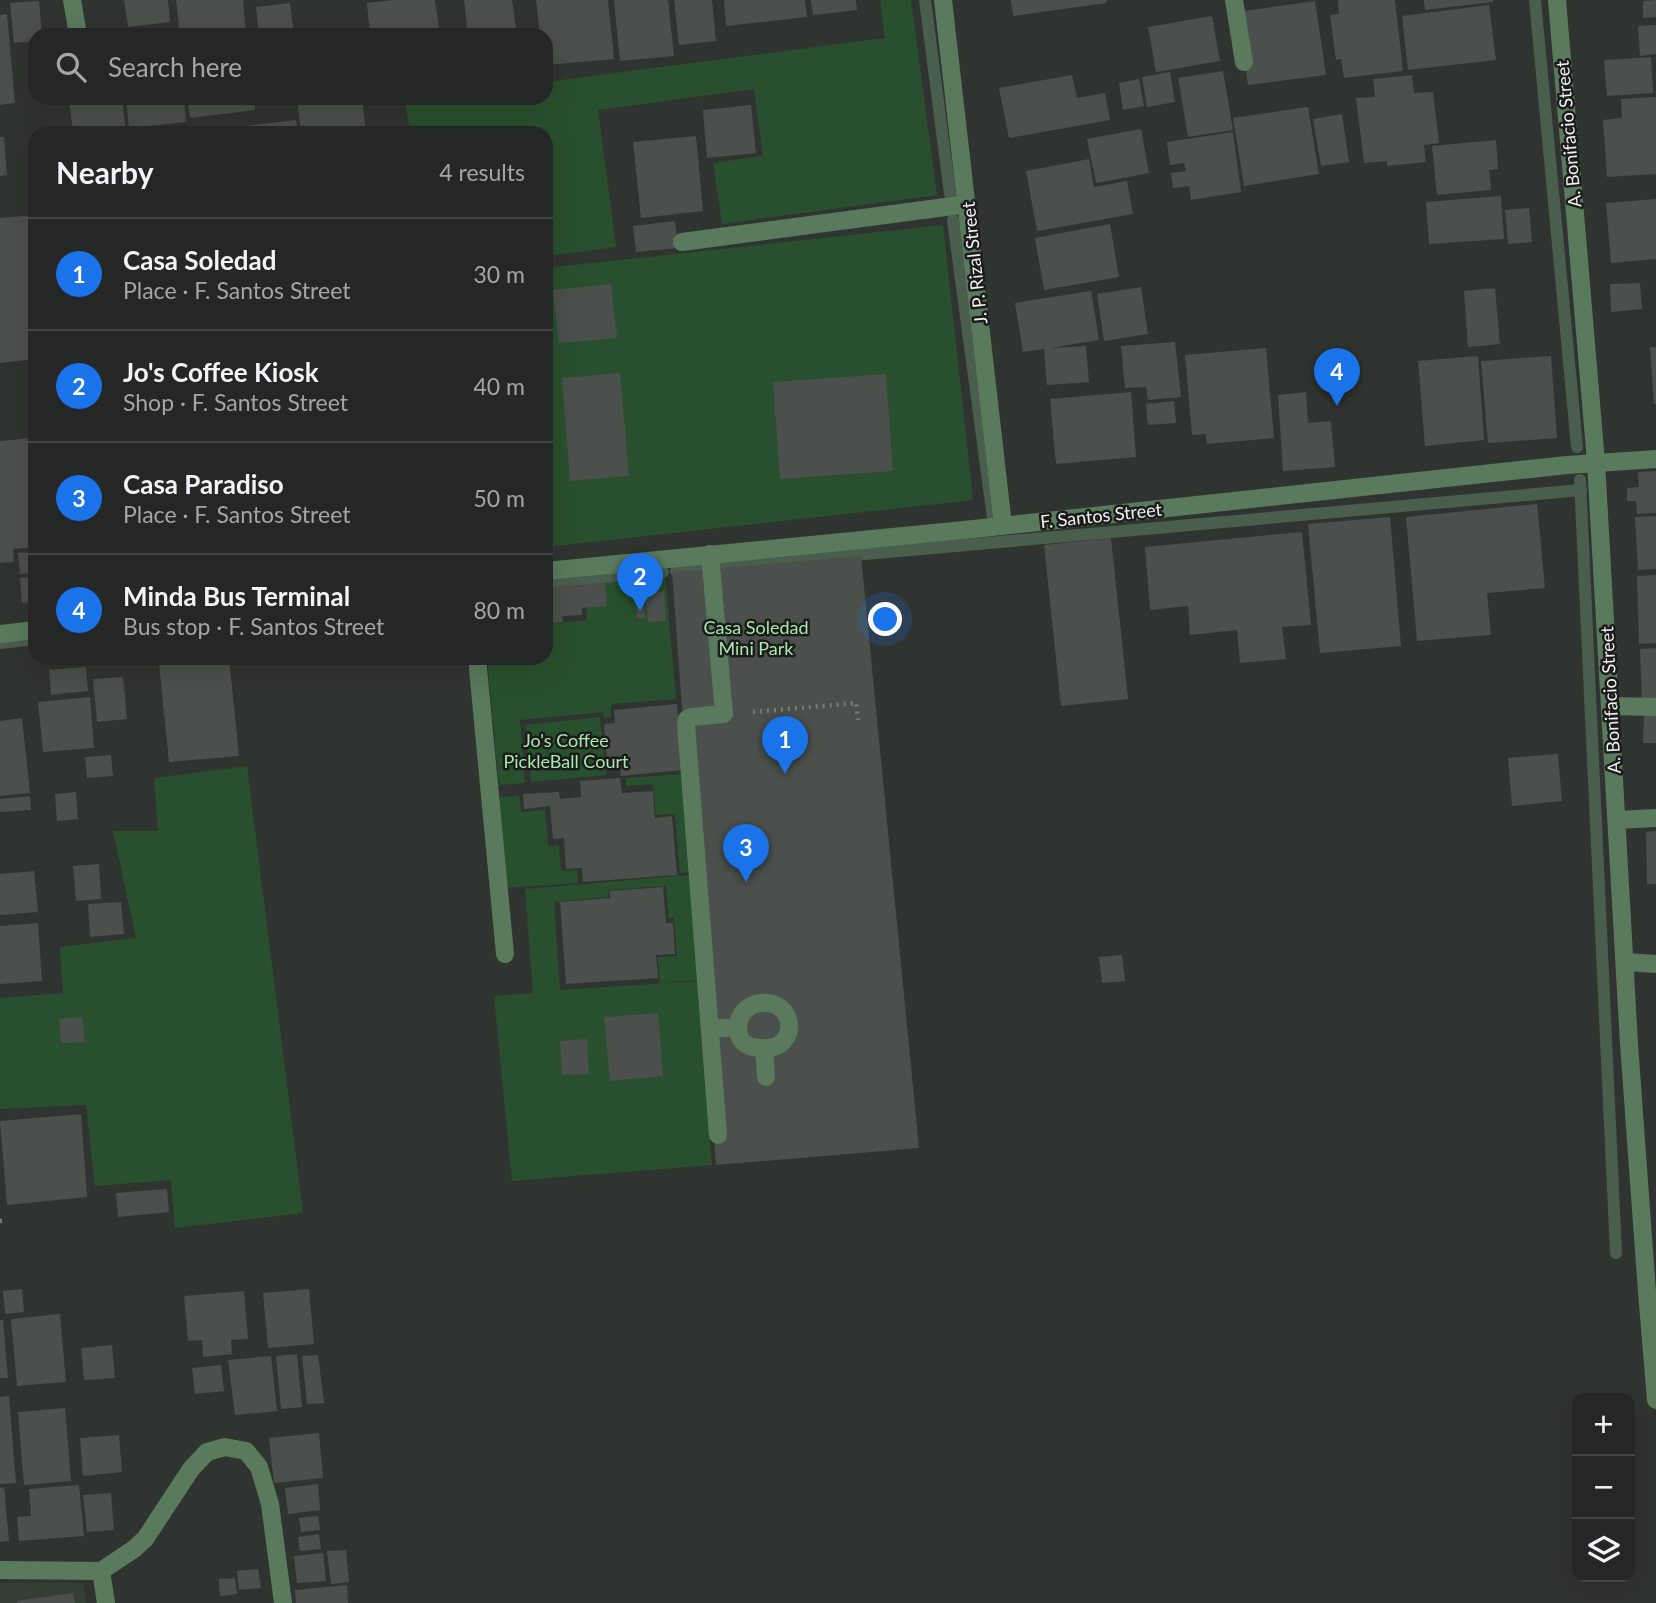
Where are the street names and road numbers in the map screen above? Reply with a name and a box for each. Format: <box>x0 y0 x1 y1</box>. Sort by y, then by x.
street label: A. Bonifacio Street <box>1551 59 1585 208</box>
street label: J. P. Rizal Street <box>957 200 991 325</box>
street label: F. Santos Street <box>1039 498 1163 532</box>
street label: A. Bonifacio Street <box>1595 625 1625 774</box>

